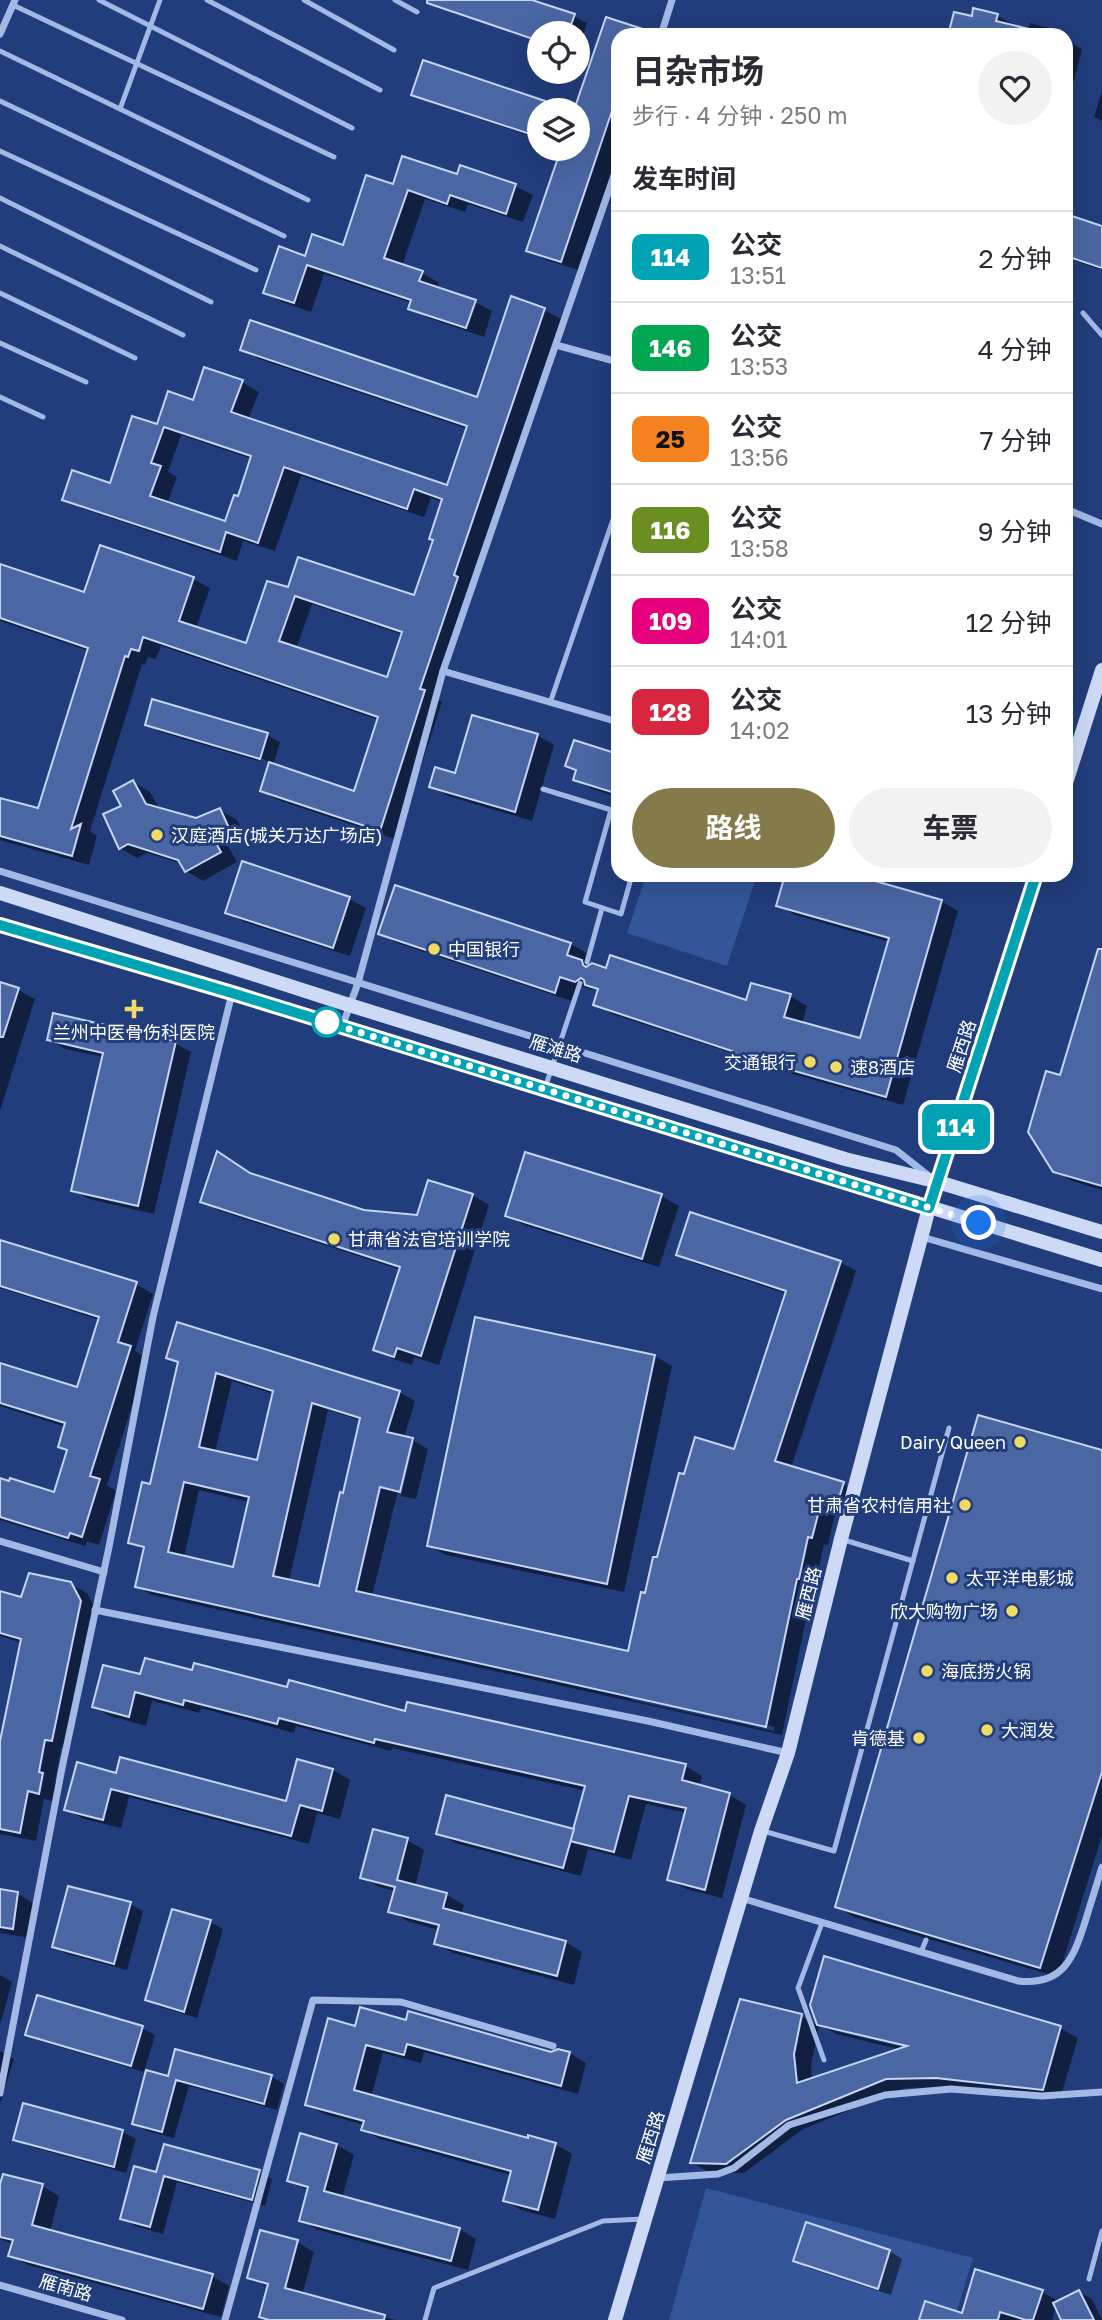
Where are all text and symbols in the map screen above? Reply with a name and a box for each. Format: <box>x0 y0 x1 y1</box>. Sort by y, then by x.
map controls <box>527 21 590 161</box>
button: locate <box>527 21 590 84</box>
text: 日杂市场 <box>632 51 764 90</box>
button: heart <box>978 51 1052 125</box>
button: layers <box>527 98 590 161</box>
text: 步行 · 4 分钟 · 250 m <box>632 101 848 129</box>
text: 发车时间 <box>632 163 736 194</box>
text: 公交 <box>730 229 782 260</box>
text: 114 <box>651 242 690 271</box>
text: 2 分钟 <box>978 243 1052 274</box>
text: 13:51 <box>730 261 786 289</box>
text: 公交 <box>730 320 782 351</box>
text: 146 <box>649 333 692 362</box>
text: 4 分钟 <box>978 334 1052 365</box>
text: 13:53 <box>730 352 788 380</box>
text: 公交 <box>730 411 782 442</box>
text: 25 <box>656 424 685 453</box>
text: 7 分钟 <box>980 425 1052 456</box>
text: 13:56 <box>730 443 789 471</box>
text: 公交 <box>730 502 782 533</box>
text: 116 <box>651 515 690 544</box>
text: 9 分钟 <box>978 516 1052 547</box>
text: 13:58 <box>730 534 789 562</box>
text: 公交 <box>730 593 782 624</box>
text: 109 <box>649 606 692 635</box>
text: 12 分钟 <box>966 607 1052 638</box>
text: 14:01 <box>730 625 788 653</box>
text: 公交 <box>730 684 782 715</box>
text: 128 <box>649 697 692 726</box>
text: 13 分钟 <box>966 698 1052 729</box>
text: 14:02 <box>730 716 790 744</box>
button: 路线 <box>632 788 835 868</box>
button: 车票 <box>849 788 1052 868</box>
place label: 汉庭酒店(城关万达广场店) <box>171 824 383 846</box>
marker: 汉庭酒店(城关万达广场店) <box>149 827 165 843</box>
place label: 中国银行 <box>448 938 520 960</box>
marker: 中国银行 <box>426 941 442 957</box>
marker: 兰州中医骨伤科医院 <box>124 999 144 1019</box>
unlabelled marker <box>312 1007 342 1037</box>
street label: 雁西路 <box>942 1017 980 1075</box>
place label: 兰州中医骨伤科医院 <box>53 1021 215 1043</box>
street label: 雁滩路 <box>527 1030 585 1066</box>
place label: 交通银行 <box>724 1051 796 1073</box>
marker: 交通银行 <box>802 1054 818 1070</box>
place label: 速8酒店 <box>850 1056 915 1078</box>
marker: 速8酒店 <box>828 1059 844 1075</box>
line badge: 114 <box>916 1104 996 1150</box>
text: 114 <box>936 1112 976 1141</box>
your location <box>961 1205 996 1240</box>
place label: 甘肃省法官培训学院 <box>348 1228 510 1250</box>
marker: 甘肃省法官培训学院 <box>326 1231 342 1247</box>
place label: Dairy Queen <box>900 1431 1006 1453</box>
marker: Dairy Queen <box>1012 1434 1028 1450</box>
place label: 甘肃省农村信用社 <box>807 1494 951 1516</box>
marker: 甘肃省农村信用社 <box>957 1497 973 1513</box>
street label: 雁西路 <box>791 1564 825 1622</box>
place label: 太平洋电影城 <box>966 1567 1074 1589</box>
marker: 太平洋电影城 <box>944 1570 960 1586</box>
place label: 欣大购物广场 <box>890 1600 998 1622</box>
marker: 欣大购物广场 <box>1004 1603 1020 1619</box>
place label: 海底捞火锅 <box>941 1660 1031 1682</box>
marker: 海底捞火锅 <box>919 1663 935 1679</box>
place label: 大润发 <box>1001 1719 1055 1741</box>
marker: 大润发 <box>979 1722 995 1738</box>
place label: 肯德基 <box>851 1727 905 1749</box>
marker: 肯德基 <box>911 1730 927 1746</box>
street label: 雁西路 <box>632 2108 668 2166</box>
street label: 雁南路 <box>37 2269 95 2305</box>

